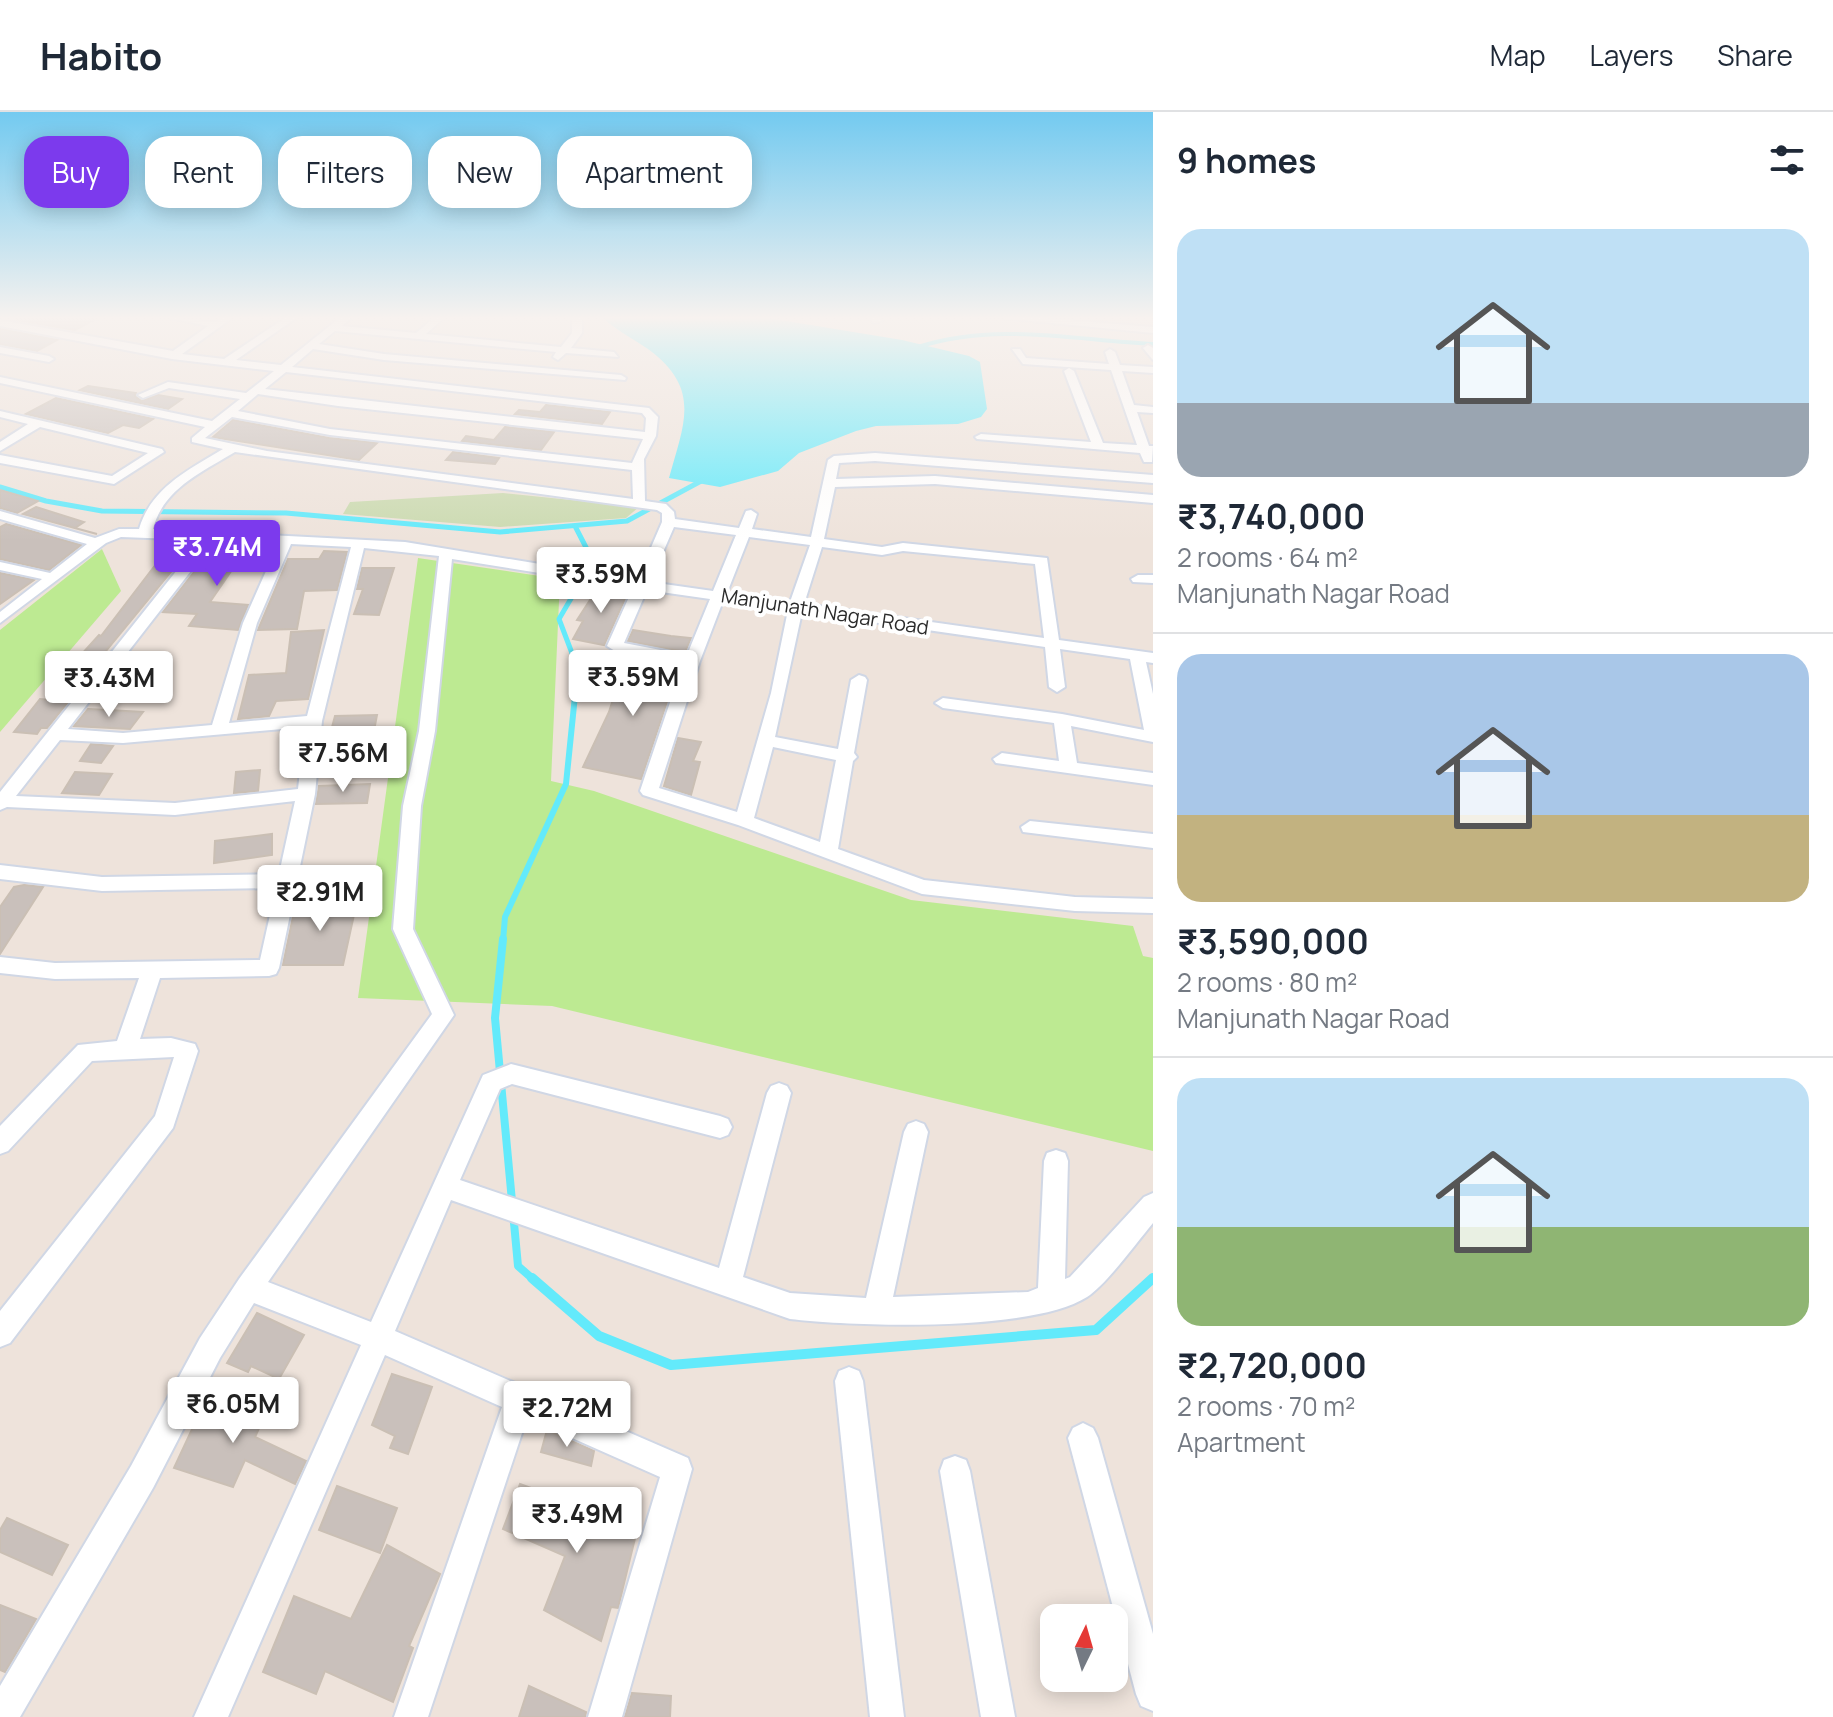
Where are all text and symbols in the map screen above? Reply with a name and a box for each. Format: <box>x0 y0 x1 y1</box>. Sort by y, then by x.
text: Habito <box>40 29 162 81</box>
text: Map <box>1490 36 1546 74</box>
text: Layers <box>1590 36 1673 74</box>
text: Share <box>1717 36 1793 74</box>
chip: Buy <box>24 136 129 208</box>
chip: Rent <box>145 136 262 208</box>
chip: Filters <box>278 136 412 208</box>
chip: New <box>428 136 541 208</box>
chip: Apartment <box>557 136 752 208</box>
text: 9 homes <box>1177 137 1316 183</box>
icon: filters <box>1765 138 1809 182</box>
icon: home <box>1421 281 1565 425</box>
text: ₹3,740,000 <box>1177 493 1365 539</box>
pin: ₹3.74M <box>152 520 282 588</box>
text: ₹3.74M <box>172 528 262 564</box>
text: 2 rooms · 64 m² <box>1177 539 1358 575</box>
pin: ₹3.59M <box>536 547 666 615</box>
text: ₹3.59M <box>555 555 647 591</box>
text: Manjunath Nagar Road <box>1177 575 1450 611</box>
street label: Manjunath Nagar Road <box>719 581 931 641</box>
pin: ₹3.59M <box>568 650 698 718</box>
pin: ₹3.43M <box>44 651 174 719</box>
text: ₹3.59M <box>587 658 679 694</box>
text: ₹3.43M <box>63 659 155 695</box>
icon: home <box>1421 706 1565 850</box>
pin: ₹7.56M <box>278 726 408 794</box>
text: ₹7.56M <box>297 734 389 770</box>
pin: ₹2.91M <box>255 865 385 933</box>
text: ₹2.91M <box>275 873 365 909</box>
text: ₹3,590,000 <box>1177 918 1369 964</box>
text: 2 rooms · 80 m² <box>1177 964 1357 1000</box>
text: Manjunath Nagar Road <box>1177 1000 1450 1036</box>
icon: home <box>1421 1130 1565 1274</box>
text: ₹2,720,000 <box>1177 1342 1367 1388</box>
pin: ₹6.05M <box>168 1377 298 1445</box>
pin: ₹2.72M <box>502 1381 632 1449</box>
text: ₹6.05M <box>186 1385 280 1421</box>
text: 2 rooms · 70 m² <box>1177 1388 1355 1424</box>
text: ₹2.72M <box>521 1389 613 1425</box>
text: Apartment <box>1177 1424 1306 1460</box>
pin: ₹3.49M <box>512 1487 642 1555</box>
text: ₹3.49M <box>531 1495 623 1531</box>
north arrow <box>1040 1604 1128 1692</box>
map controls <box>1040 1604 1128 1692</box>

